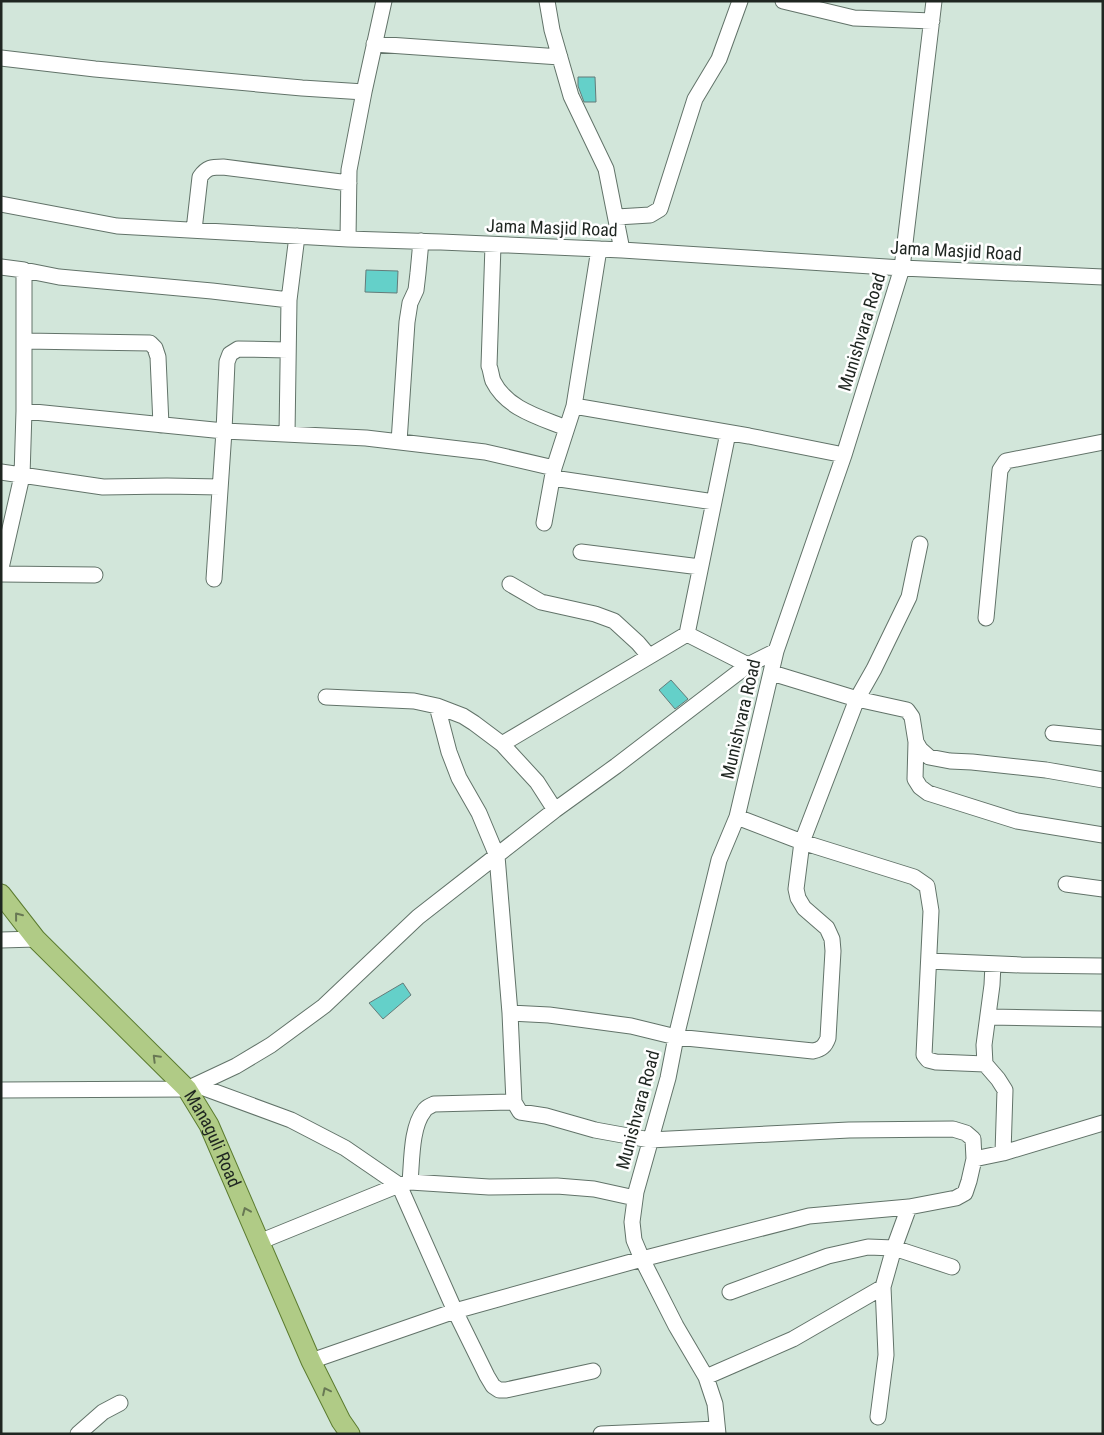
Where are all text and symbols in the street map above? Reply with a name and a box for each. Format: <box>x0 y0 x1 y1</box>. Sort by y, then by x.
street label: Jama Masjid Road <box>486 215 618 240</box>
street label: Jama Masjid Road <box>890 237 1022 264</box>
street label: Munishvara Road <box>834 270 889 393</box>
street label: Munishvara Road <box>717 657 764 781</box>
one-way arrow <box>16 913 24 922</box>
street label: Munishvara Road <box>612 1048 663 1172</box>
one-way arrow <box>152 1055 161 1064</box>
street label: Managuli Road <box>180 1086 246 1190</box>
one-way arrow <box>241 1207 252 1216</box>
one-way arrow <box>322 1388 332 1397</box>

